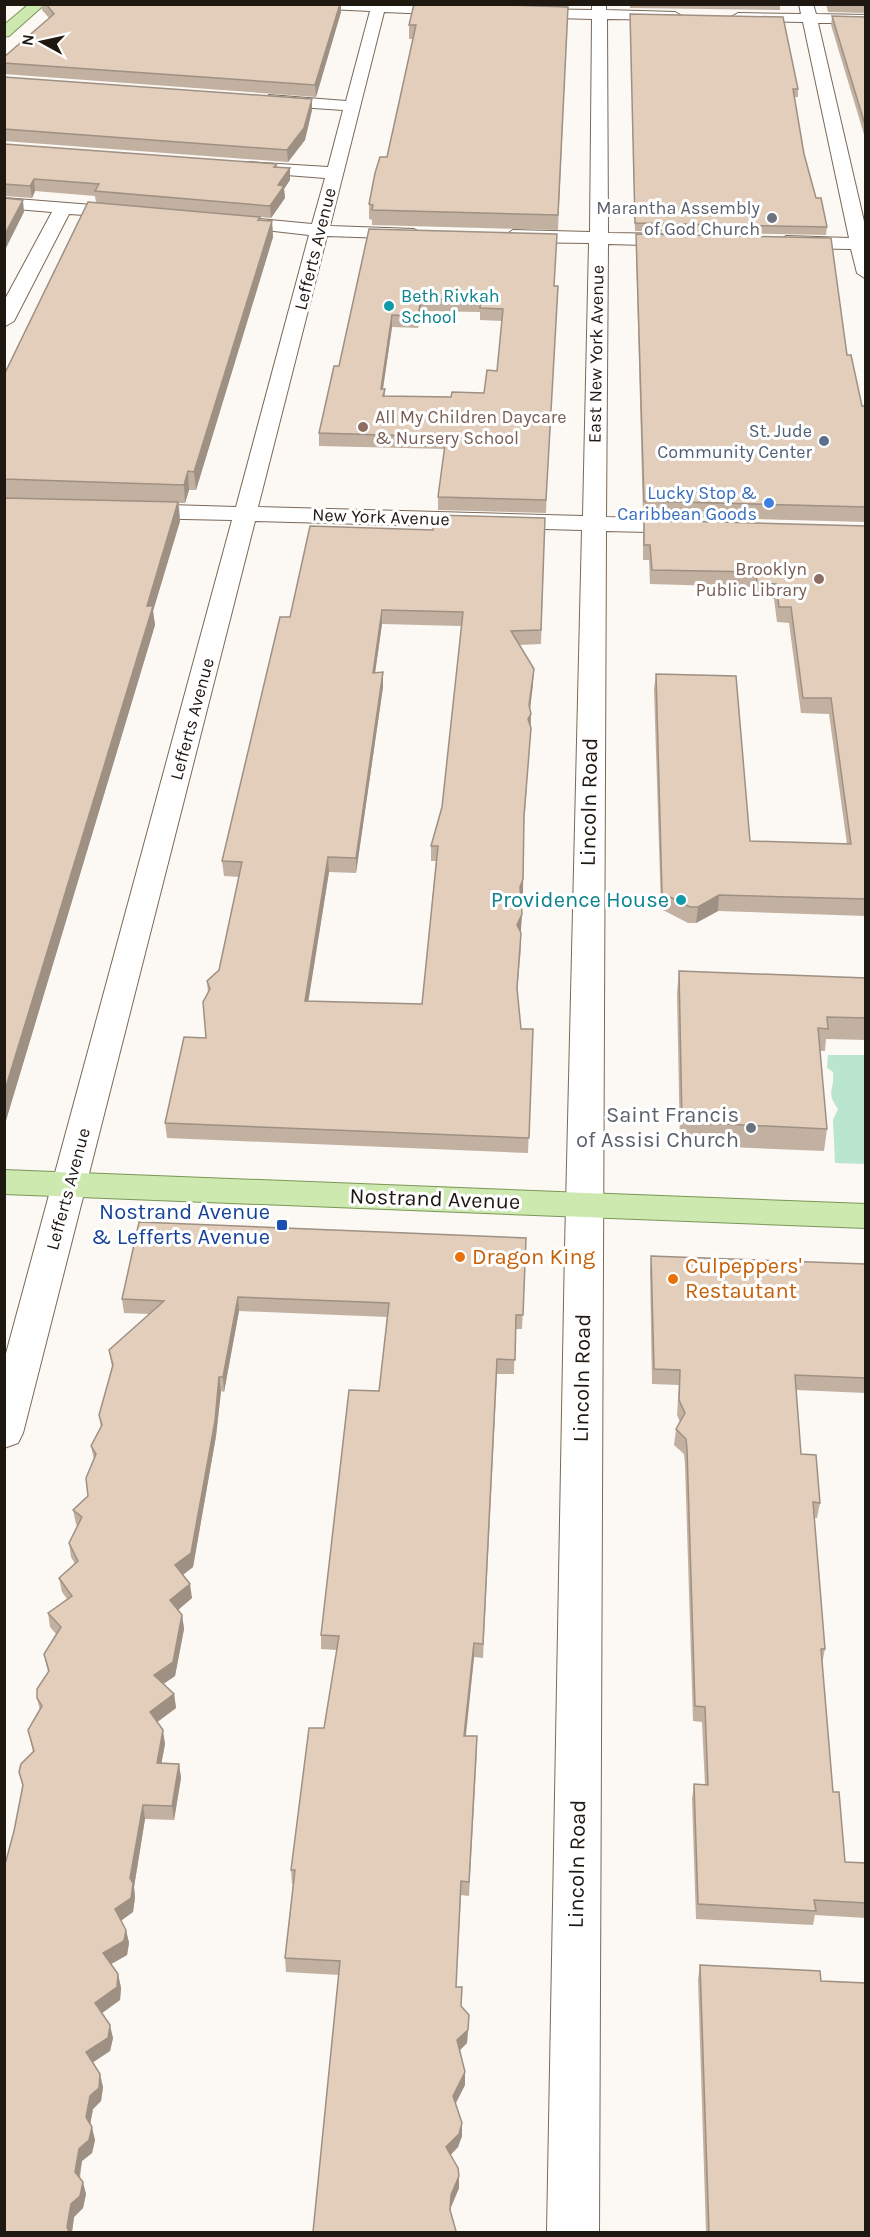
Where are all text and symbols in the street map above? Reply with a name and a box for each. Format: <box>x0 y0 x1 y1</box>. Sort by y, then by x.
north arrow <box>12 12 72 72</box>
text: N <box>17 33 38 47</box>
street label: Lefferts Avenue <box>289 185 341 313</box>
place label: Marantha Assembly of God Church <box>596 197 761 240</box>
marker: Marantha Assembly of God Church <box>765 211 779 225</box>
street label: East New York Avenue <box>583 265 609 443</box>
place label: Beth Rivkah School <box>401 285 500 328</box>
marker: Beth Rivkah School <box>382 299 396 313</box>
place label: All My Children Daycare & Nursery School <box>375 406 567 449</box>
marker: All My Children Daycare & Nursery School <box>356 420 370 434</box>
place label: St. Jude Community Center <box>657 420 812 463</box>
marker: St. Jude Community Center <box>817 434 831 448</box>
place label: Lucky Stop & Caribbean Goods <box>617 482 757 525</box>
marker: Lucky Stop & Caribbean Goods <box>762 496 776 510</box>
street label: New York Avenue <box>312 504 450 530</box>
place label: Brooklyn Public Library <box>696 558 808 601</box>
marker: Brooklyn Public Library <box>812 572 826 586</box>
street label: Lefferts Avenue <box>165 656 219 782</box>
street label: Lincoln Road <box>575 737 603 867</box>
place label: Providence House <box>491 887 669 913</box>
marker: Providence House <box>674 893 688 907</box>
place label: Saint Francis of Assisi Church <box>576 1102 739 1153</box>
marker: Saint Francis of Assisi Church <box>744 1121 758 1135</box>
street label: Lefferts Avenue <box>41 1126 95 1252</box>
street label: Nostrand Avenue <box>349 1183 521 1215</box>
place label: Nostrand Avenue & Lefferts Avenue <box>91 1199 270 1250</box>
marker: Nostrand Avenue & Lefferts Avenue <box>275 1218 289 1232</box>
place label: Dragon King <box>472 1244 596 1270</box>
marker: Dragon King <box>453 1250 467 1264</box>
place label: Culpeppers' Restautant <box>685 1253 802 1304</box>
marker: Culpeppers' Restautant <box>666 1272 680 1286</box>
street label: Lincoln Road <box>568 1313 596 1443</box>
street label: Lincoln Road <box>563 1799 591 1929</box>

